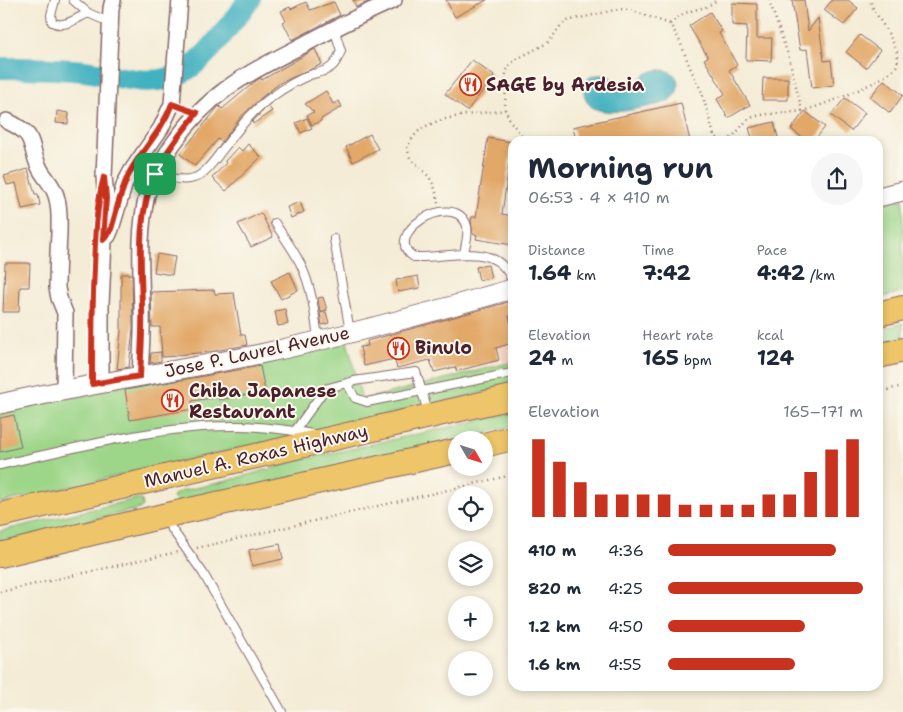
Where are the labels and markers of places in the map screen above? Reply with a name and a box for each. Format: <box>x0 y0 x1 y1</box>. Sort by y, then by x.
restaurant icon: SAGE by Ardesia <box>458 73 482 97</box>
place label: SAGE by Ardesia <box>486 73 645 97</box>
pin <box>134 153 176 195</box>
restaurant icon: Binulo <box>387 336 411 360</box>
place label: Binulo <box>415 336 472 360</box>
place label: Chiba Japanese Restaurant <box>189 379 337 424</box>
restaurant icon: Chiba Japanese Restaurant <box>161 389 185 413</box>

